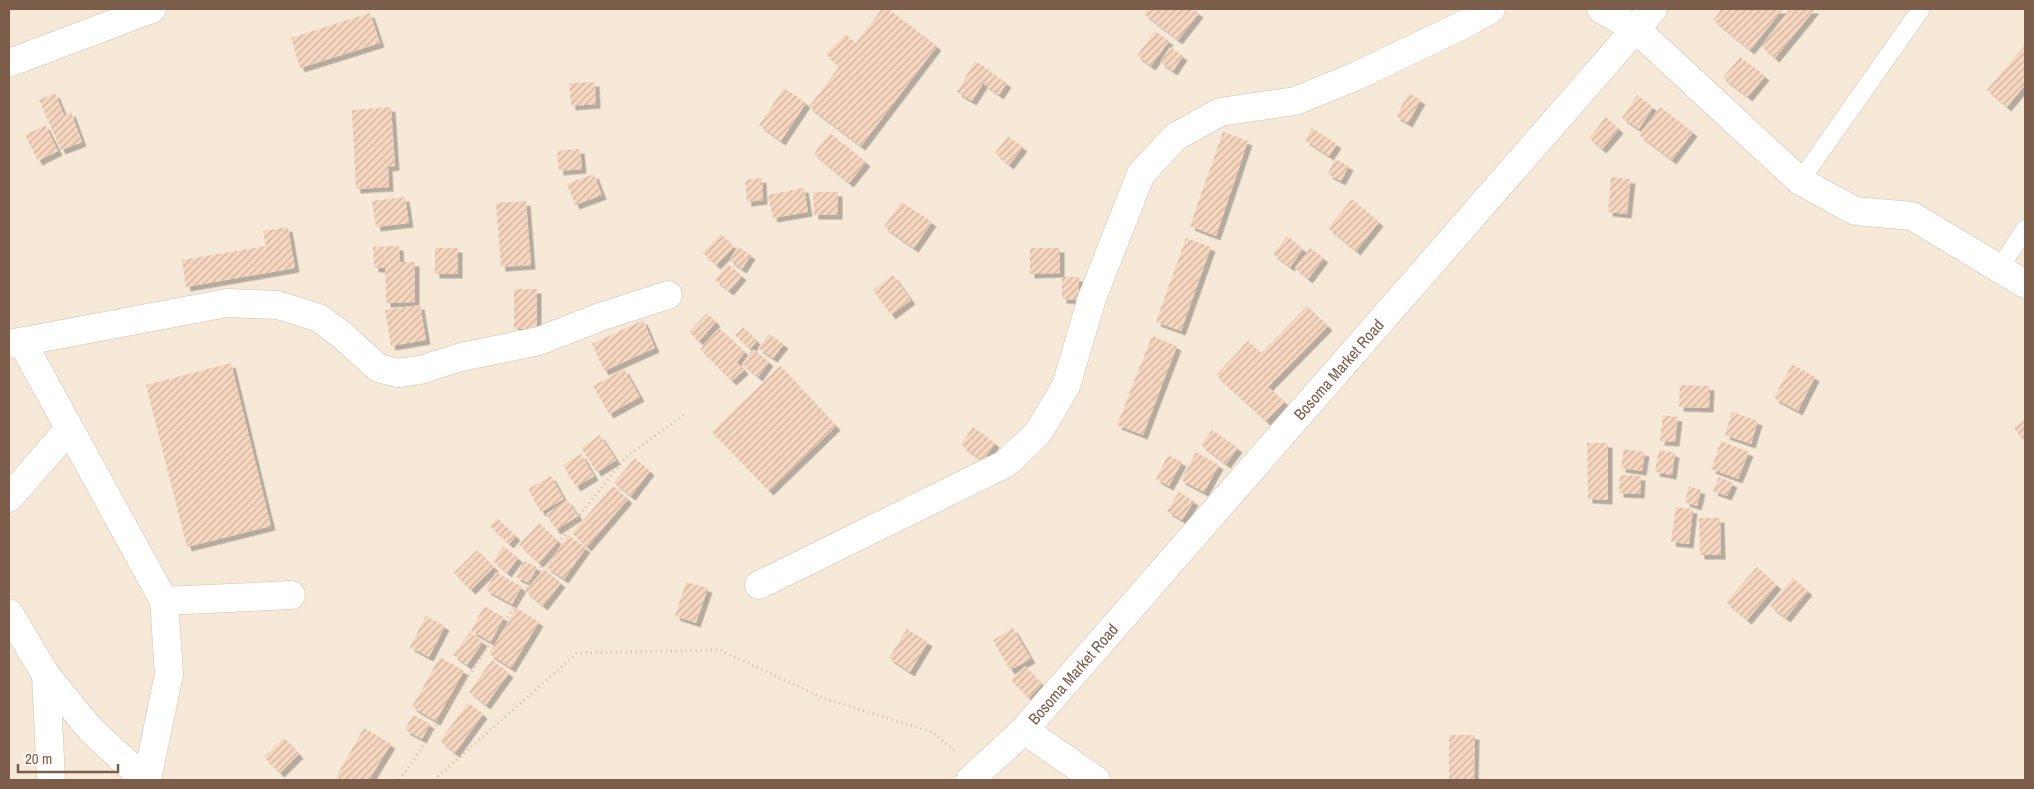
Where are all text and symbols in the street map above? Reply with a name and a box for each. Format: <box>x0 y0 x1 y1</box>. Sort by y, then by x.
street label: Bosoma Market Road <box>1288 314 1389 425</box>
street label: Bosoma Market Road <box>1023 619 1123 729</box>
scale bar <box>18 742 118 774</box>
text: 20 m <box>25 748 52 769</box>

